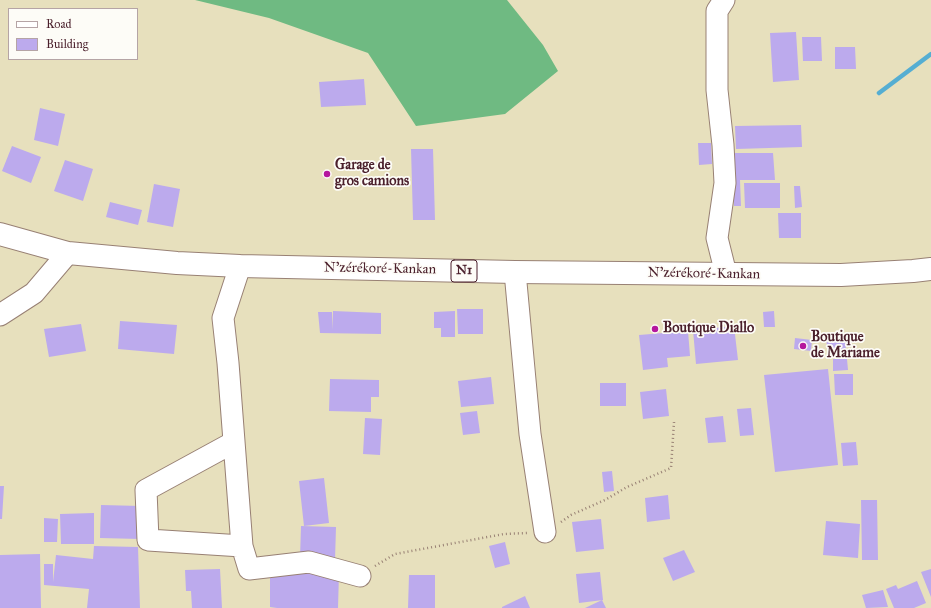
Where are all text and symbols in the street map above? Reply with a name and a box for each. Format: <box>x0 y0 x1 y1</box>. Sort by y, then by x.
legend <box>8 8 138 60</box>
text: Road <box>46 17 72 31</box>
text: Building <box>46 37 88 51</box>
place label: Garage de gros camions <box>335 158 409 190</box>
marker: Garage de gros camions <box>322 169 332 179</box>
street label: N'zérékoré-Kankan <box>324 260 436 278</box>
road number: N1 <box>451 260 477 282</box>
street label: N'zérékoré-Kankan <box>648 265 760 283</box>
place label: Boutique Diallo <box>663 321 754 337</box>
marker: Boutique Diallo <box>650 324 660 334</box>
place label: Boutique de Mariame <box>811 330 880 362</box>
marker: Boutique de Mariame <box>798 341 808 351</box>

